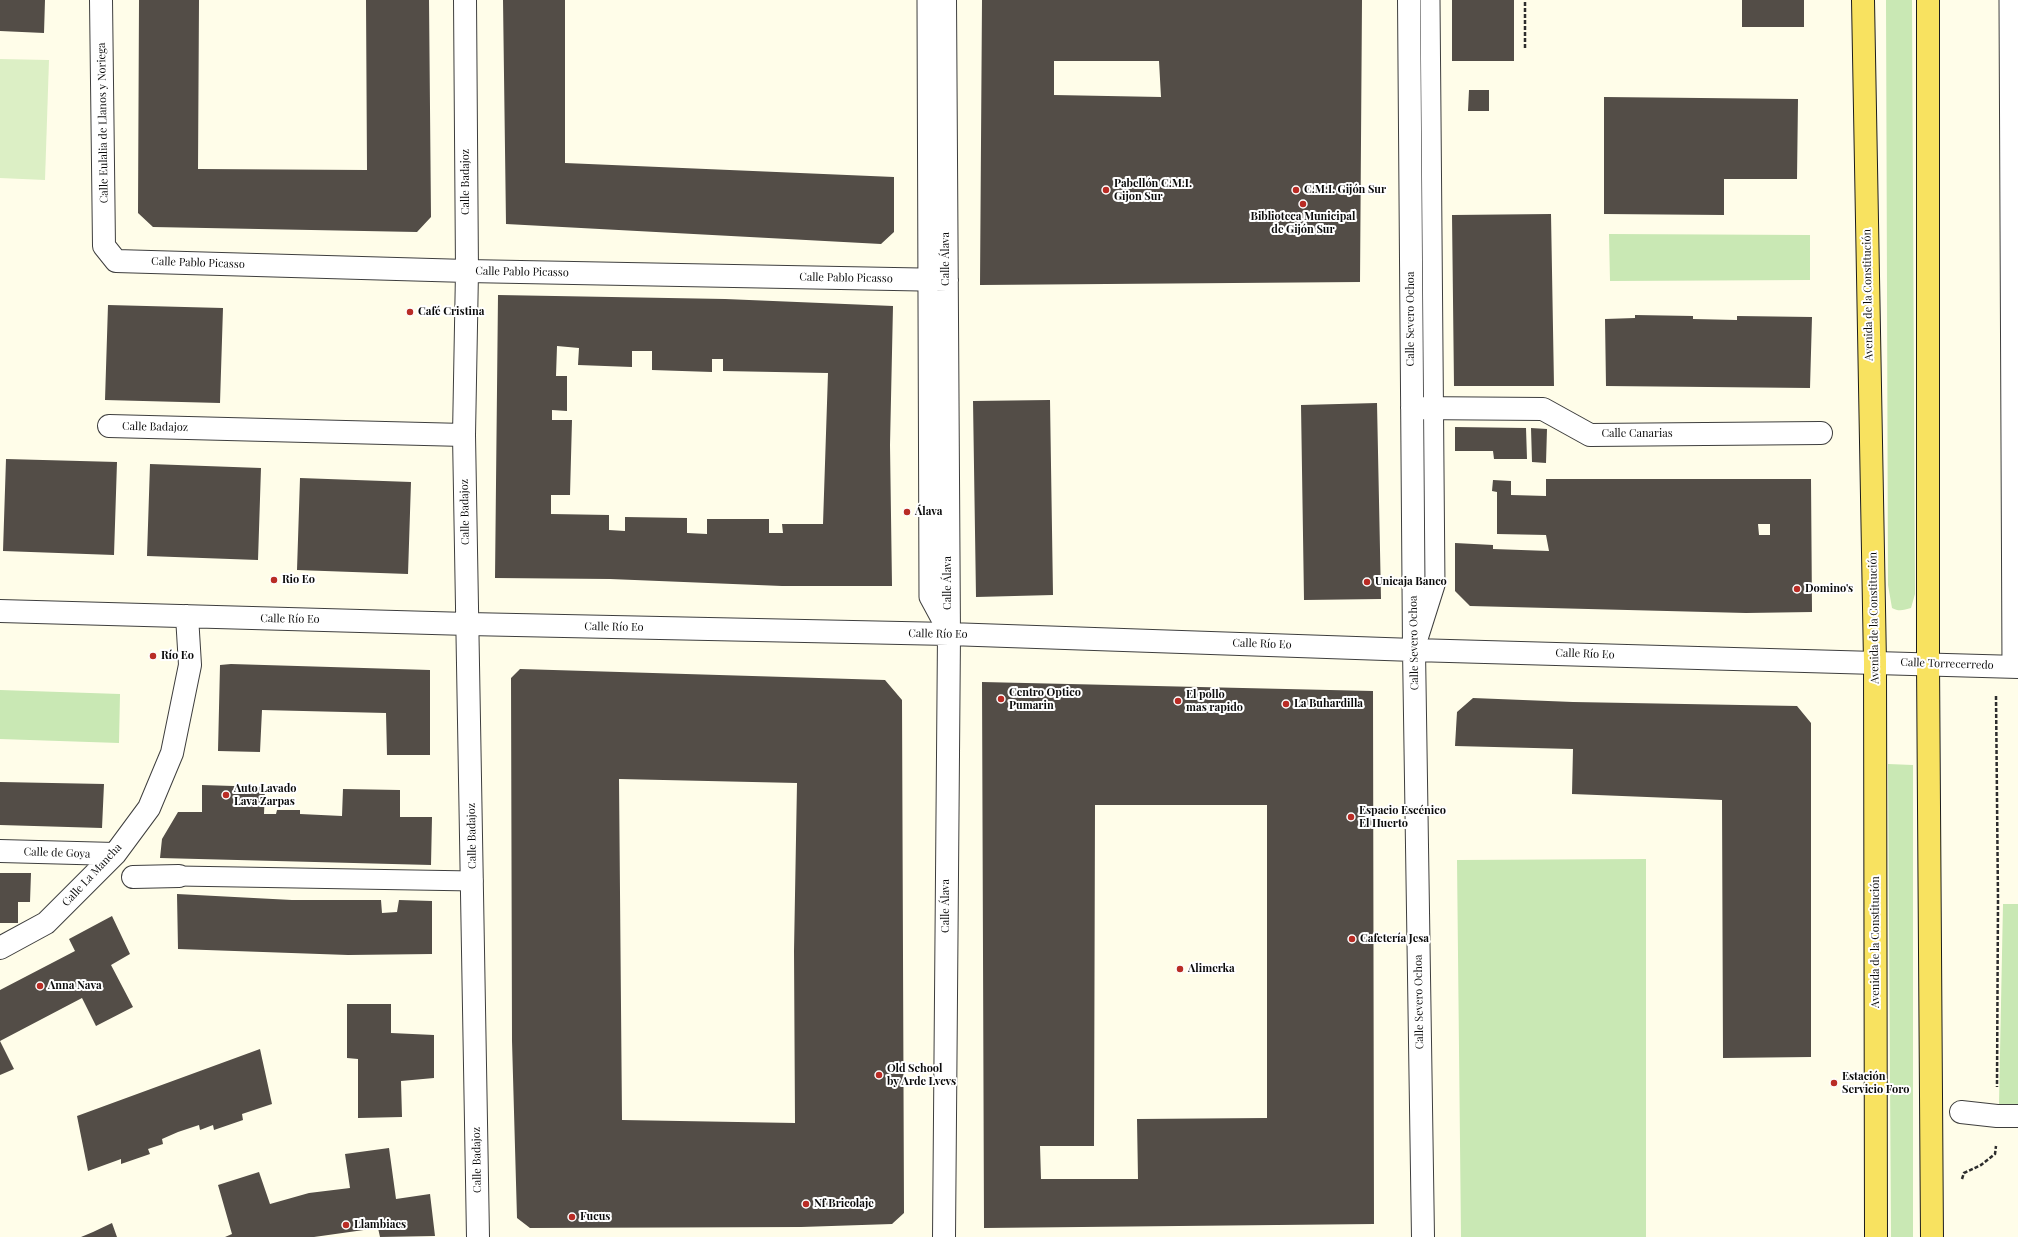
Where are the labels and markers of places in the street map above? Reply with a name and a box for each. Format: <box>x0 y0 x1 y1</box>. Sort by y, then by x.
place label: Pabellón C.M.I. Gijon Sur <box>1114 177 1192 203</box>
place label: C.M.I. Gijón Sur <box>1304 183 1386 197</box>
marker: Pabellón C.M.I. Gijon Sur <box>1101 185 1111 195</box>
marker: C.M.I. Gijón Sur <box>1291 185 1301 195</box>
marker: Biblioteca Municipal de Gijón Sur <box>1298 199 1308 209</box>
place label: Biblioteca Municipal de Gijón Sur <box>1251 210 1355 236</box>
place label: Café Cristina <box>418 305 484 319</box>
marker: Café Cristina <box>405 307 415 317</box>
place label: Álava <box>915 505 943 519</box>
marker: Álava <box>902 507 912 517</box>
place label: Rio Eo <box>282 573 315 587</box>
marker: Rio Eo <box>269 575 279 585</box>
place label: Unicaja Banco <box>1375 575 1447 589</box>
marker: Unicaja Banco <box>1362 577 1372 587</box>
place label: Domino's <box>1805 582 1853 596</box>
marker: Domino's <box>1792 584 1802 594</box>
place label: Río Eo <box>161 649 194 663</box>
marker: Río Eo <box>148 651 158 661</box>
place label: Centro Optico Pumarin <box>1009 686 1081 712</box>
place label: El pollo mas rapido <box>1186 688 1243 714</box>
marker: Centro Optico Pumarin <box>996 694 1006 704</box>
marker: El pollo mas rapido <box>1173 696 1183 706</box>
place label: La Buhardilla <box>1294 697 1363 711</box>
marker: La Buhardilla <box>1281 699 1291 709</box>
place label: Auto Lavado Lava Zarpas <box>234 782 297 808</box>
marker: Auto Lavado Lava Zarpas <box>221 790 231 800</box>
place label: Espacio Escénico El Huerto <box>1359 804 1446 830</box>
marker: Espacio Escénico El Huerto <box>1346 812 1356 822</box>
place label: Cafetería Jesa <box>1360 932 1429 946</box>
marker: Cafetería Jesa <box>1347 934 1357 944</box>
place label: Alimerka <box>1188 962 1235 976</box>
marker: Alimerka <box>1175 964 1185 974</box>
place label: Anna Nava <box>48 979 102 993</box>
marker: Anna Nava <box>35 981 45 991</box>
place label: Old School by Arde Lvcvs <box>887 1062 956 1088</box>
marker: Old School by Arde Lvcvs <box>874 1070 884 1080</box>
place label: Estación Servicio Foro <box>1842 1070 1909 1096</box>
marker: Estación Servicio Foro <box>1829 1078 1839 1088</box>
place label: Nf Bricolaje <box>814 1197 874 1211</box>
marker: Nf Bricolaje <box>801 1199 811 1209</box>
place label: Fucus <box>580 1210 610 1224</box>
marker: Fucus <box>567 1212 577 1222</box>
place label: Llambiaes <box>354 1218 406 1232</box>
marker: Llambiaes <box>341 1220 351 1230</box>

